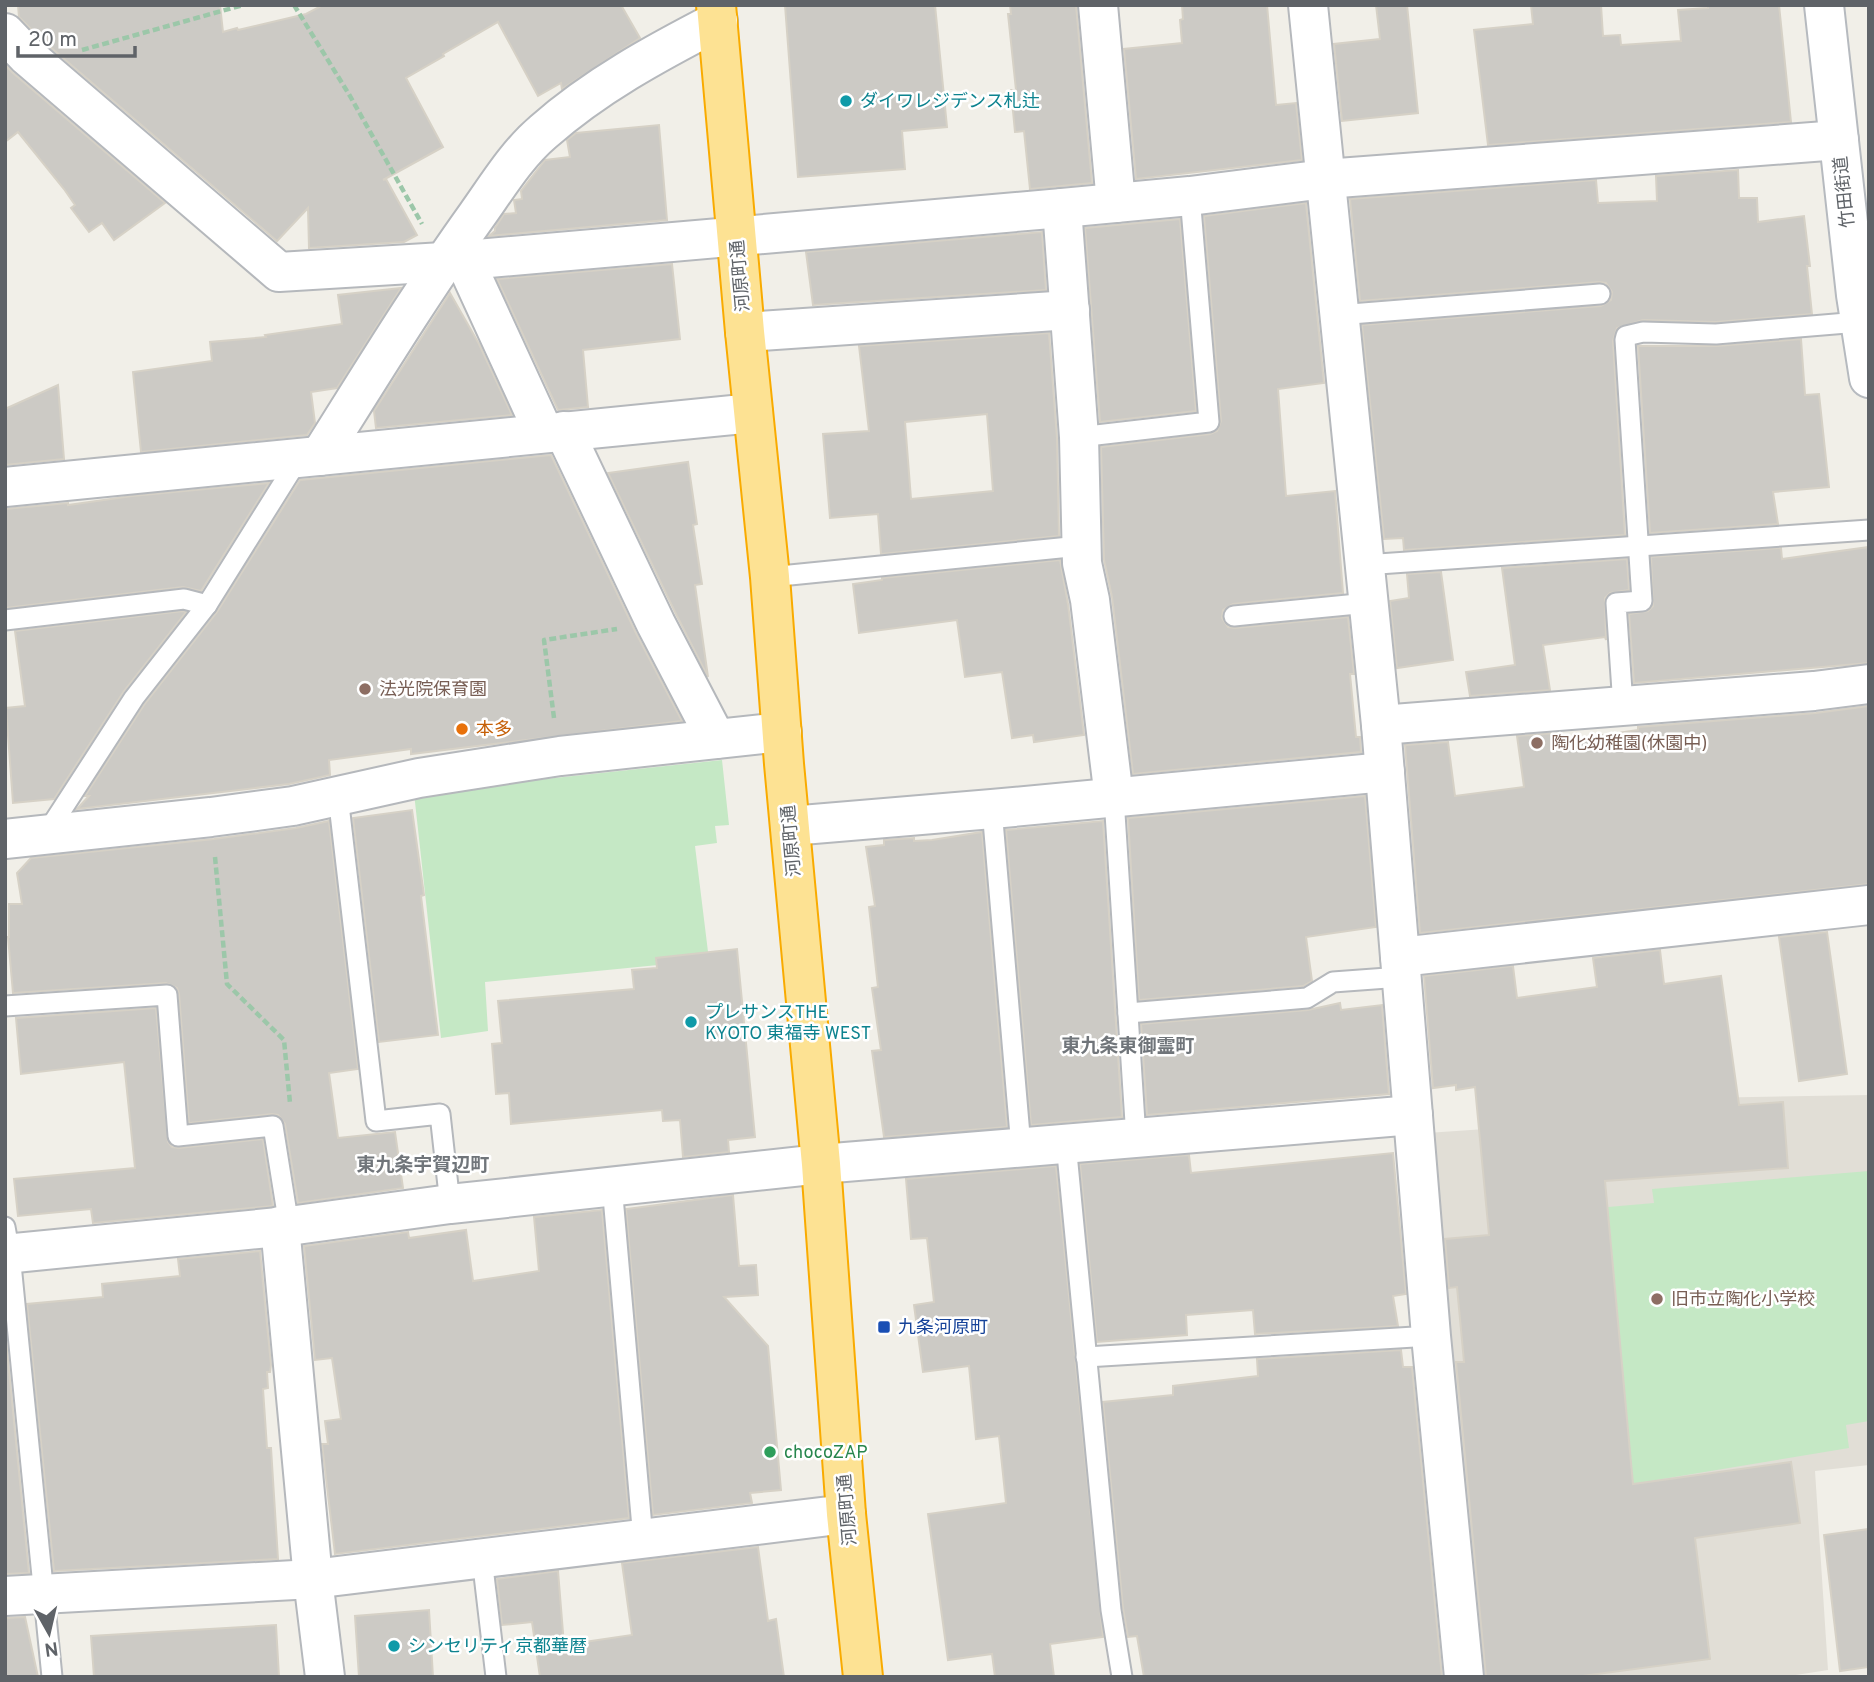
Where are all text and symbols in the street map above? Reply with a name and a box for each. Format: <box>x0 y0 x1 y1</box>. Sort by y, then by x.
scale bar <box>18 14 135 58</box>
text: 20 m <box>28 27 77 54</box>
place label: ダイワレジデンス札辻 <box>860 91 1040 114</box>
marker: ダイワレジデンス札辻 <box>838 93 854 109</box>
street label: 竹田街道 <box>1830 155 1861 229</box>
street label: 河原町通 <box>727 239 756 313</box>
place label: 法光院保育園 <box>379 679 487 702</box>
marker: 法光院保育園 <box>357 681 373 697</box>
place label: 本多 <box>476 719 512 742</box>
marker: 本多 <box>454 721 470 737</box>
place label: 陶化幼稚園(休園中) <box>1551 733 1707 756</box>
marker: 陶化幼稚園(休園中) <box>1529 735 1545 751</box>
street label: 河原町通 <box>778 804 807 878</box>
place label: プレサンスTHE KYOTO 東福寺 WEST <box>705 1002 871 1046</box>
marker: プレサンスTHE KYOTO 東福寺 WEST <box>683 1014 699 1030</box>
district label: 東九条東御霊町 <box>1061 1035 1195 1059</box>
district label: 東九条宇賀辺町 <box>356 1154 490 1178</box>
place label: 旧市立陶化小学校 <box>1671 1289 1815 1312</box>
marker: 旧市立陶化小学校 <box>1649 1291 1665 1307</box>
place label: 九条河原町 <box>898 1317 988 1340</box>
marker: 九条河原町 <box>876 1319 892 1335</box>
place label: chocoZAP <box>784 1442 867 1465</box>
marker: chocoZAP <box>762 1444 778 1460</box>
street label: 河原町通 <box>834 1473 863 1547</box>
north arrow <box>14 1598 84 1668</box>
text: N <box>43 1635 60 1661</box>
place label: シンセリティ京都華暦 <box>408 1636 587 1659</box>
marker: シンセリティ京都華暦 <box>386 1638 402 1654</box>

